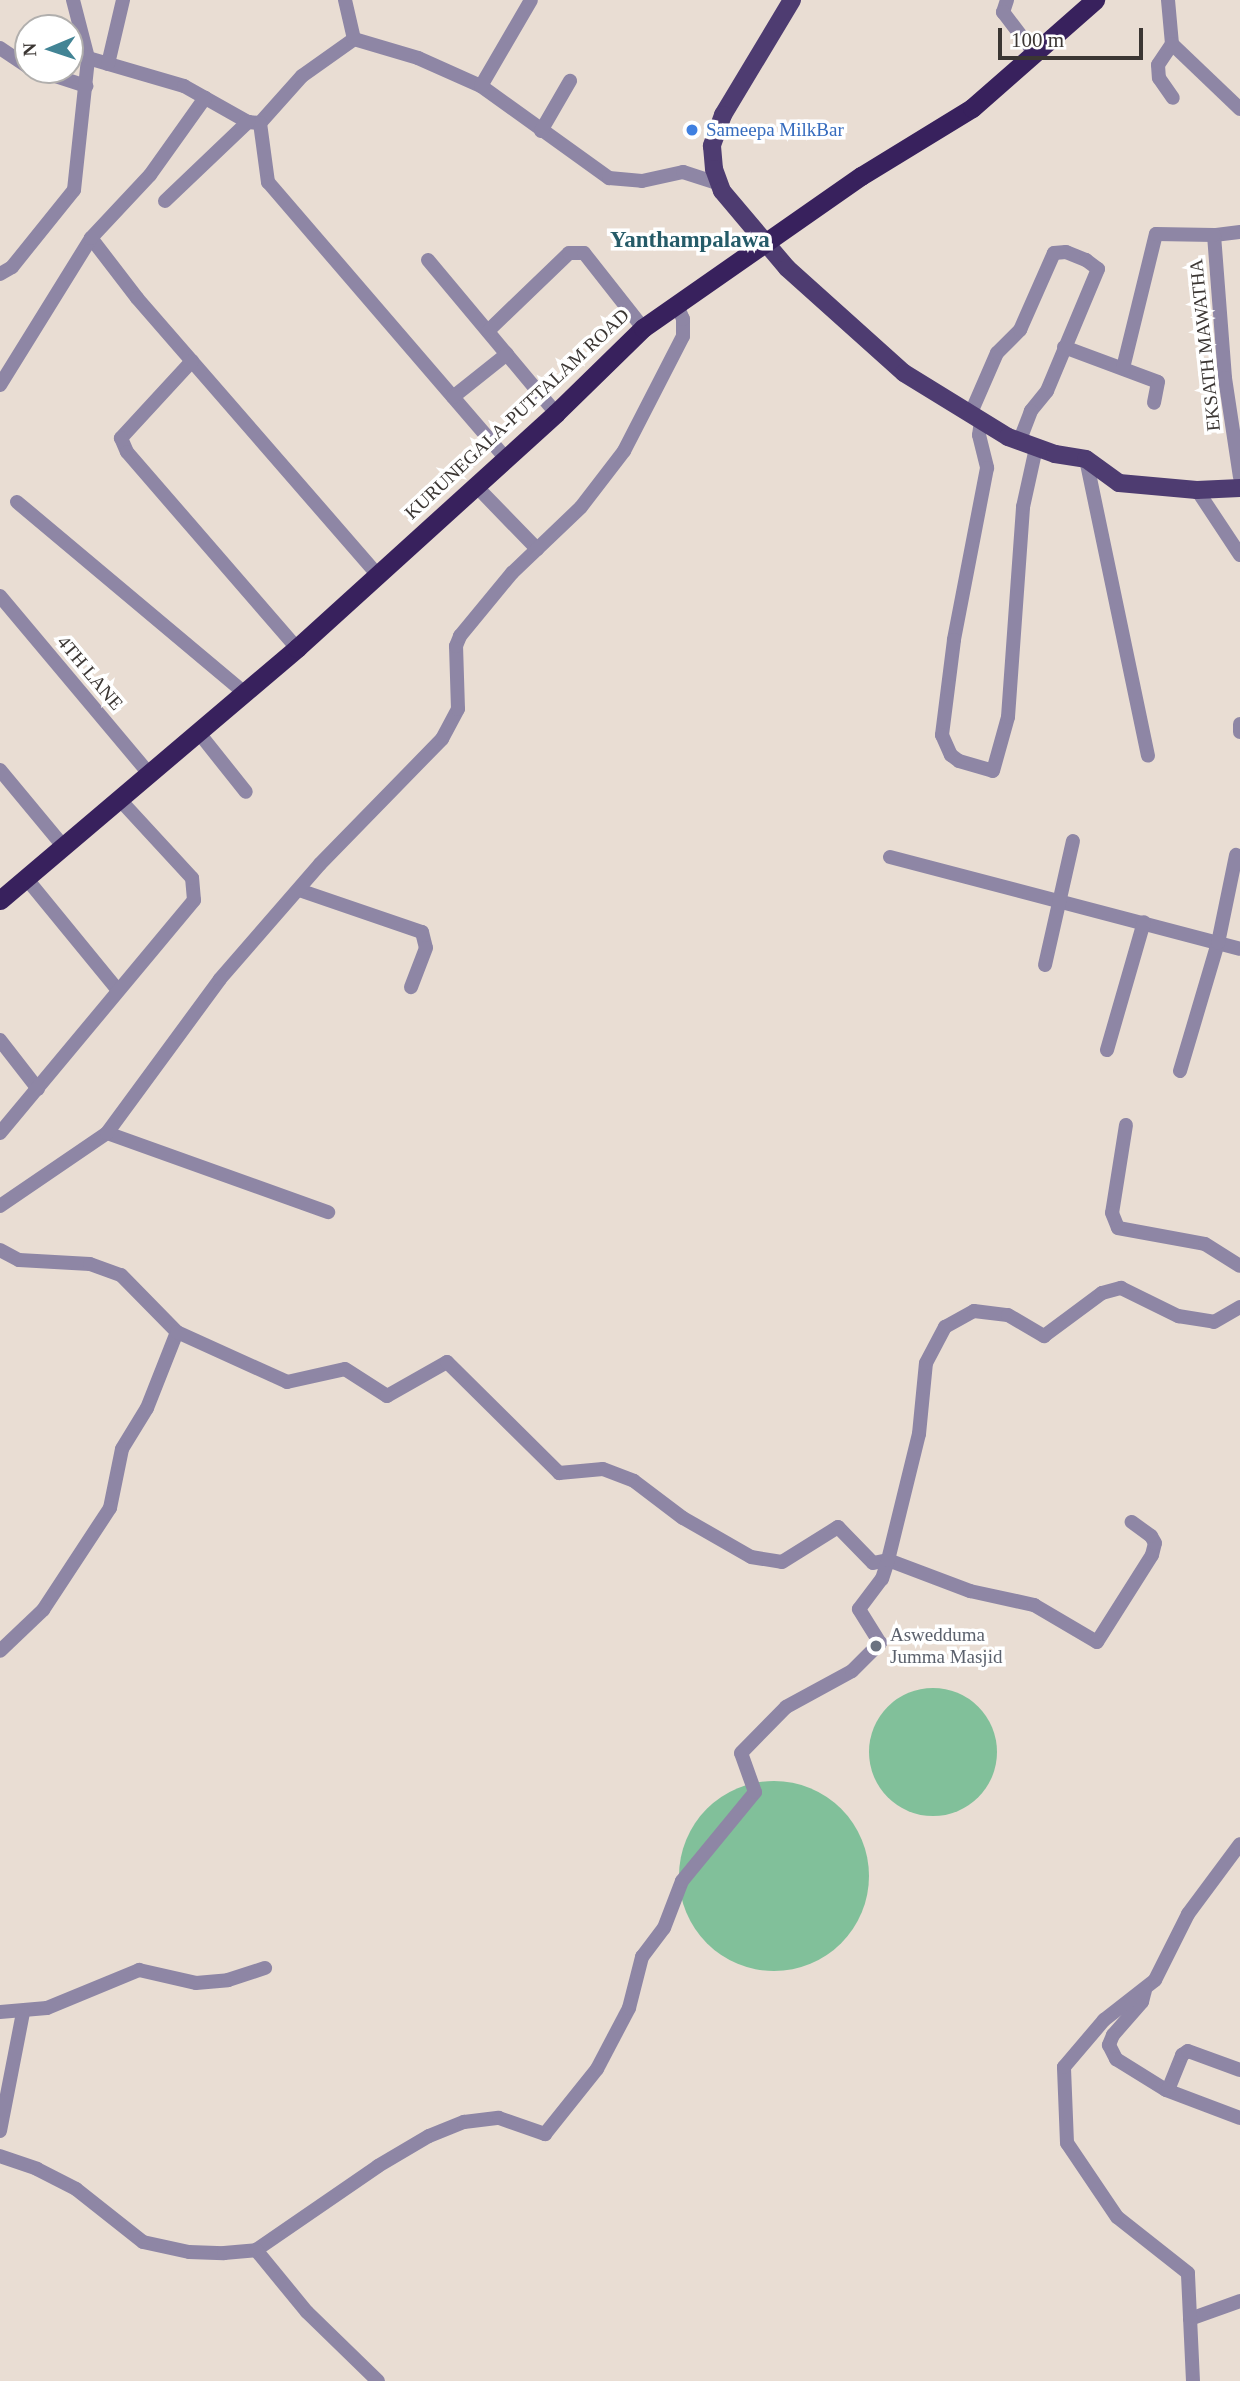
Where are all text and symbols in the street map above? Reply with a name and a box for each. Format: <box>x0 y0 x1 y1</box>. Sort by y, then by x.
north arrow <box>14 14 84 84</box>
scale bar <box>1002 14 1147 58</box>
text: 100 m <box>1011 28 1064 52</box>
text: N <box>19 42 40 57</box>
place label: Sameepa MilkBar <box>706 119 844 141</box>
marker: Sameepa MilkBar <box>684 122 700 138</box>
district label: Yanthampalawa <box>610 226 770 254</box>
street label: EKSATH MAWATHA <box>1185 258 1225 432</box>
street label: KURUNEGALA-PUTTALAM ROAD <box>400 304 634 524</box>
street label: 4TH LANE <box>52 631 128 715</box>
place label: Aswedduma Jumma Masjid <box>890 1624 1002 1668</box>
marker: Aswedduma Jumma Masjid <box>868 1638 884 1654</box>

